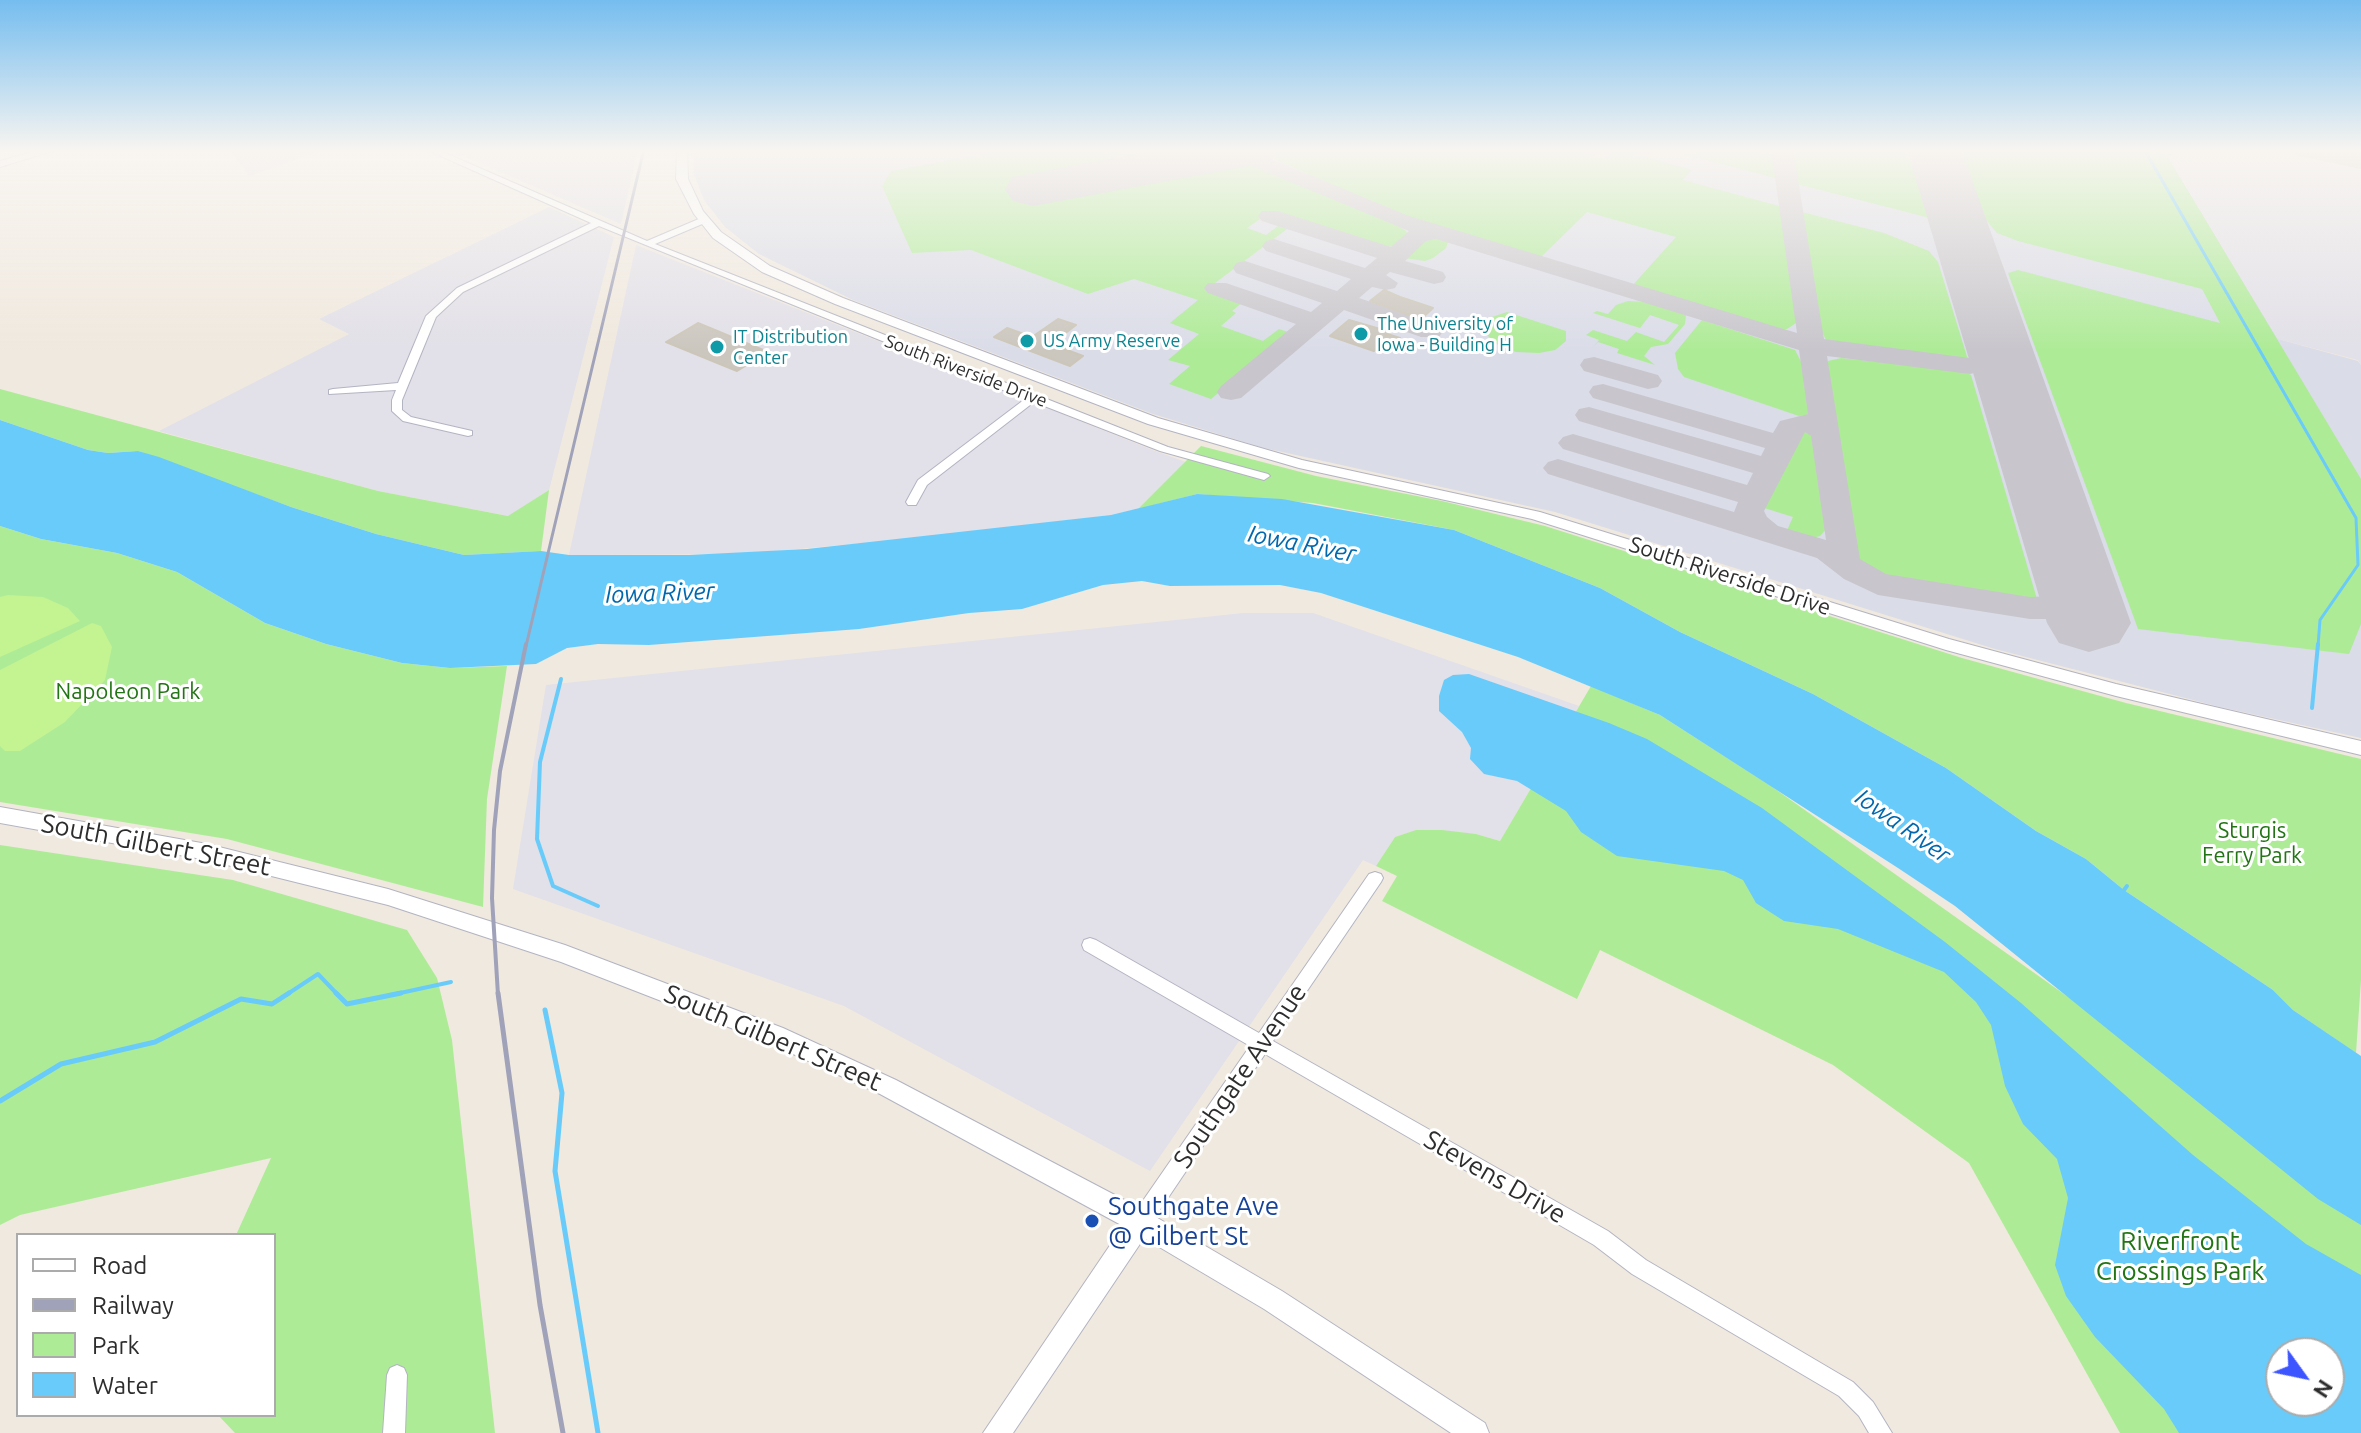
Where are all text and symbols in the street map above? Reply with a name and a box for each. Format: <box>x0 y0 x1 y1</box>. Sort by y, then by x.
place label: The University of Iowa - Building H <box>1377 313 1513 356</box>
marker: The University of Iowa - Building H <box>1352 325 1370 343</box>
place label: IT Distribution Center <box>733 326 848 368</box>
street label: South Riverside Drive <box>882 330 1050 412</box>
place label: US Army Reserve <box>1043 330 1180 352</box>
marker: US Army Reserve <box>1018 332 1036 350</box>
marker: IT Distribution Center <box>708 338 726 356</box>
water label: Iowa River <box>1245 519 1359 569</box>
street label: South Riverside Drive <box>1626 531 1834 621</box>
water label: Iowa River <box>605 577 715 609</box>
park label: Napoleon Park <box>56 679 200 705</box>
water label: Iowa River <box>1850 783 1956 869</box>
street label: South Gilbert Street <box>39 807 273 883</box>
park label: Sturgis Ferry Park <box>2202 818 2302 870</box>
street label: South Gilbert Street <box>660 978 886 1098</box>
street label: Southgate Avenue <box>1167 978 1313 1174</box>
street label: Stevens Drive <box>1418 1124 1572 1230</box>
place label: Southgate Ave @ Gilbert St <box>1108 1190 1279 1252</box>
marker: Southgate Ave @ Gilbert St <box>1083 1212 1101 1230</box>
park label: Riverfront Crossings Park <box>2096 1225 2264 1286</box>
legend <box>16 1233 276 1417</box>
text: Road <box>92 1252 147 1279</box>
text: Railway <box>92 1292 174 1319</box>
text: Park <box>92 1332 140 1359</box>
north arrow <box>2265 1337 2345 1417</box>
text: Water <box>92 1372 158 1399</box>
text: N <box>2309 1376 2339 1403</box>

